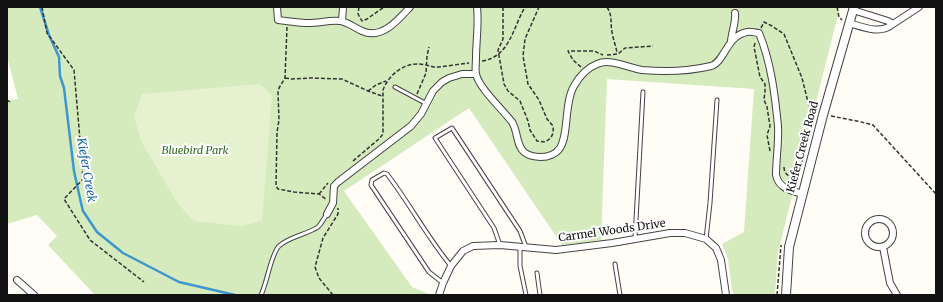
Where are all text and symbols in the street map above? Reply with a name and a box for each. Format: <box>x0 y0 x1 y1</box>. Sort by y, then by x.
street label: Kiefer Creek Road <box>784 100 822 194</box>
water label: Kiefer Creek <box>73 137 99 203</box>
park label: Bluebird Park <box>161 144 229 158</box>
street label: Carmel Woods Drive <box>558 217 666 245</box>

